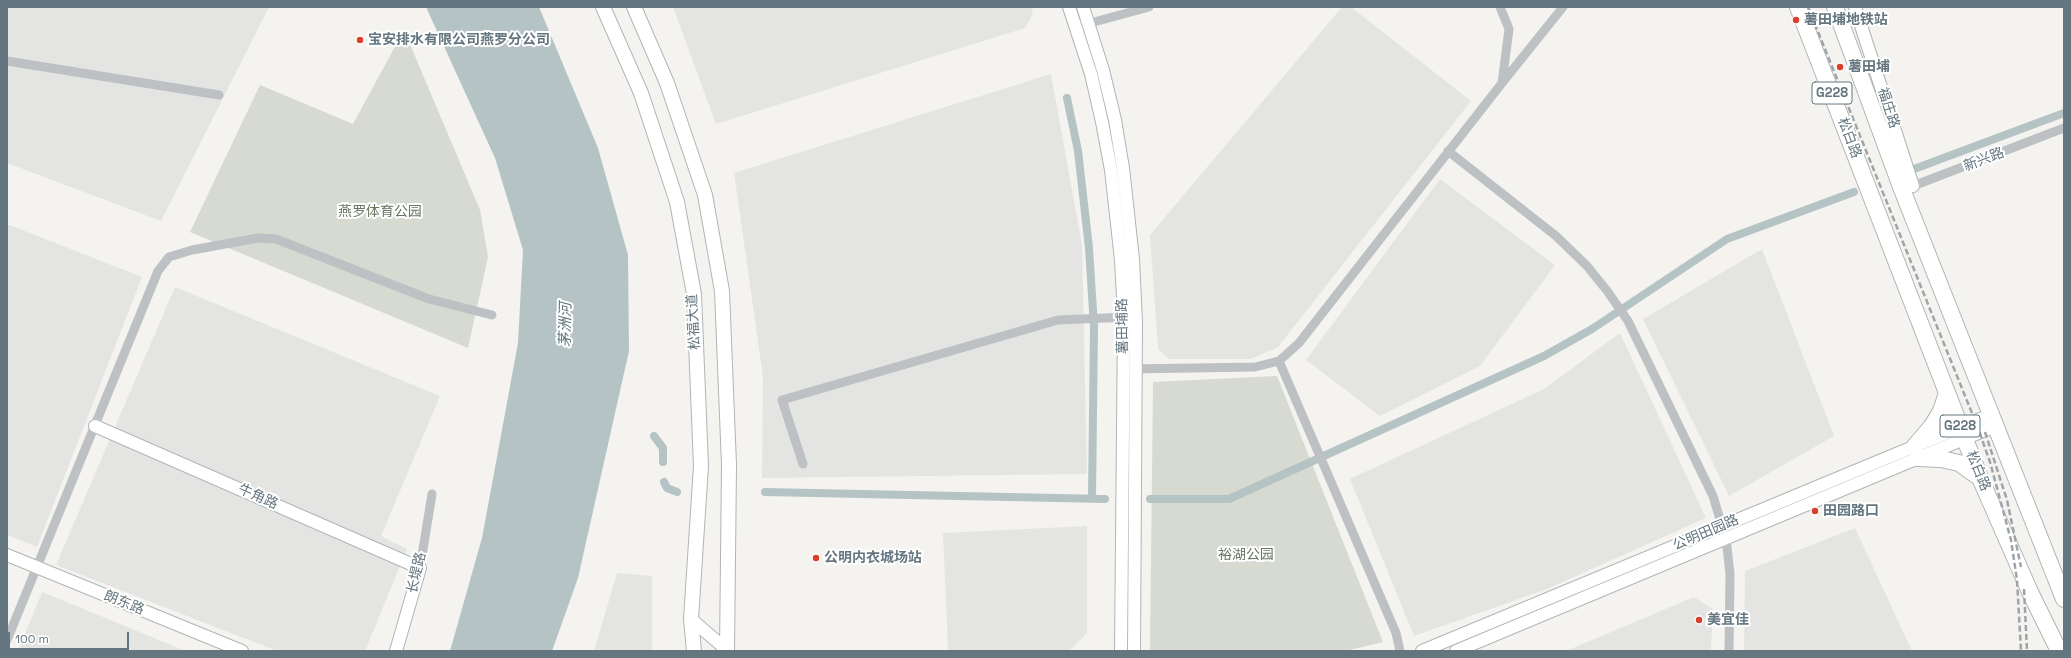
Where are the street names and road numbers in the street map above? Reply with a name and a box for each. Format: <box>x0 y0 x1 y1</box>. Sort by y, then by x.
road number: G228 <box>1812 82 1852 104</box>
street label: 福庄路 <box>1874 85 1902 131</box>
street label: 松白路 <box>1834 115 1864 161</box>
street label: 新兴路 <box>1961 145 2007 175</box>
street label: 松福大道 <box>684 294 704 350</box>
street label: 薯田埔路 <box>1114 298 1132 354</box>
road number: G228 <box>1940 415 1980 437</box>
street label: 松白路 <box>1962 448 1994 494</box>
street label: 牛角路 <box>235 481 281 513</box>
street label: 公明田园路 <box>1671 512 1741 554</box>
street label: 长堤路 <box>404 551 430 595</box>
street label: 朗东路 <box>101 587 147 619</box>

